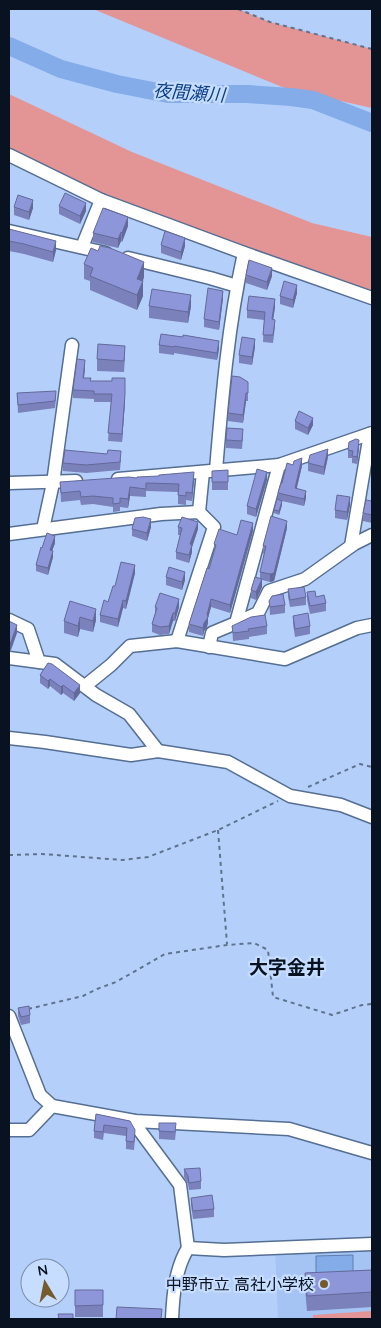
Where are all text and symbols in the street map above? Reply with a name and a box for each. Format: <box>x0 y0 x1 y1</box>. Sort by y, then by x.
water label: 夜間瀬川 <box>152 79 228 107</box>
district label: 大字金井 <box>249 955 325 979</box>
north arrow <box>20 1258 70 1308</box>
text: N <box>36 1260 49 1280</box>
place label: 中野市立 高社小学校 <box>166 1274 314 1294</box>
marker: 中野市立 高社小学校 <box>318 1278 330 1290</box>

